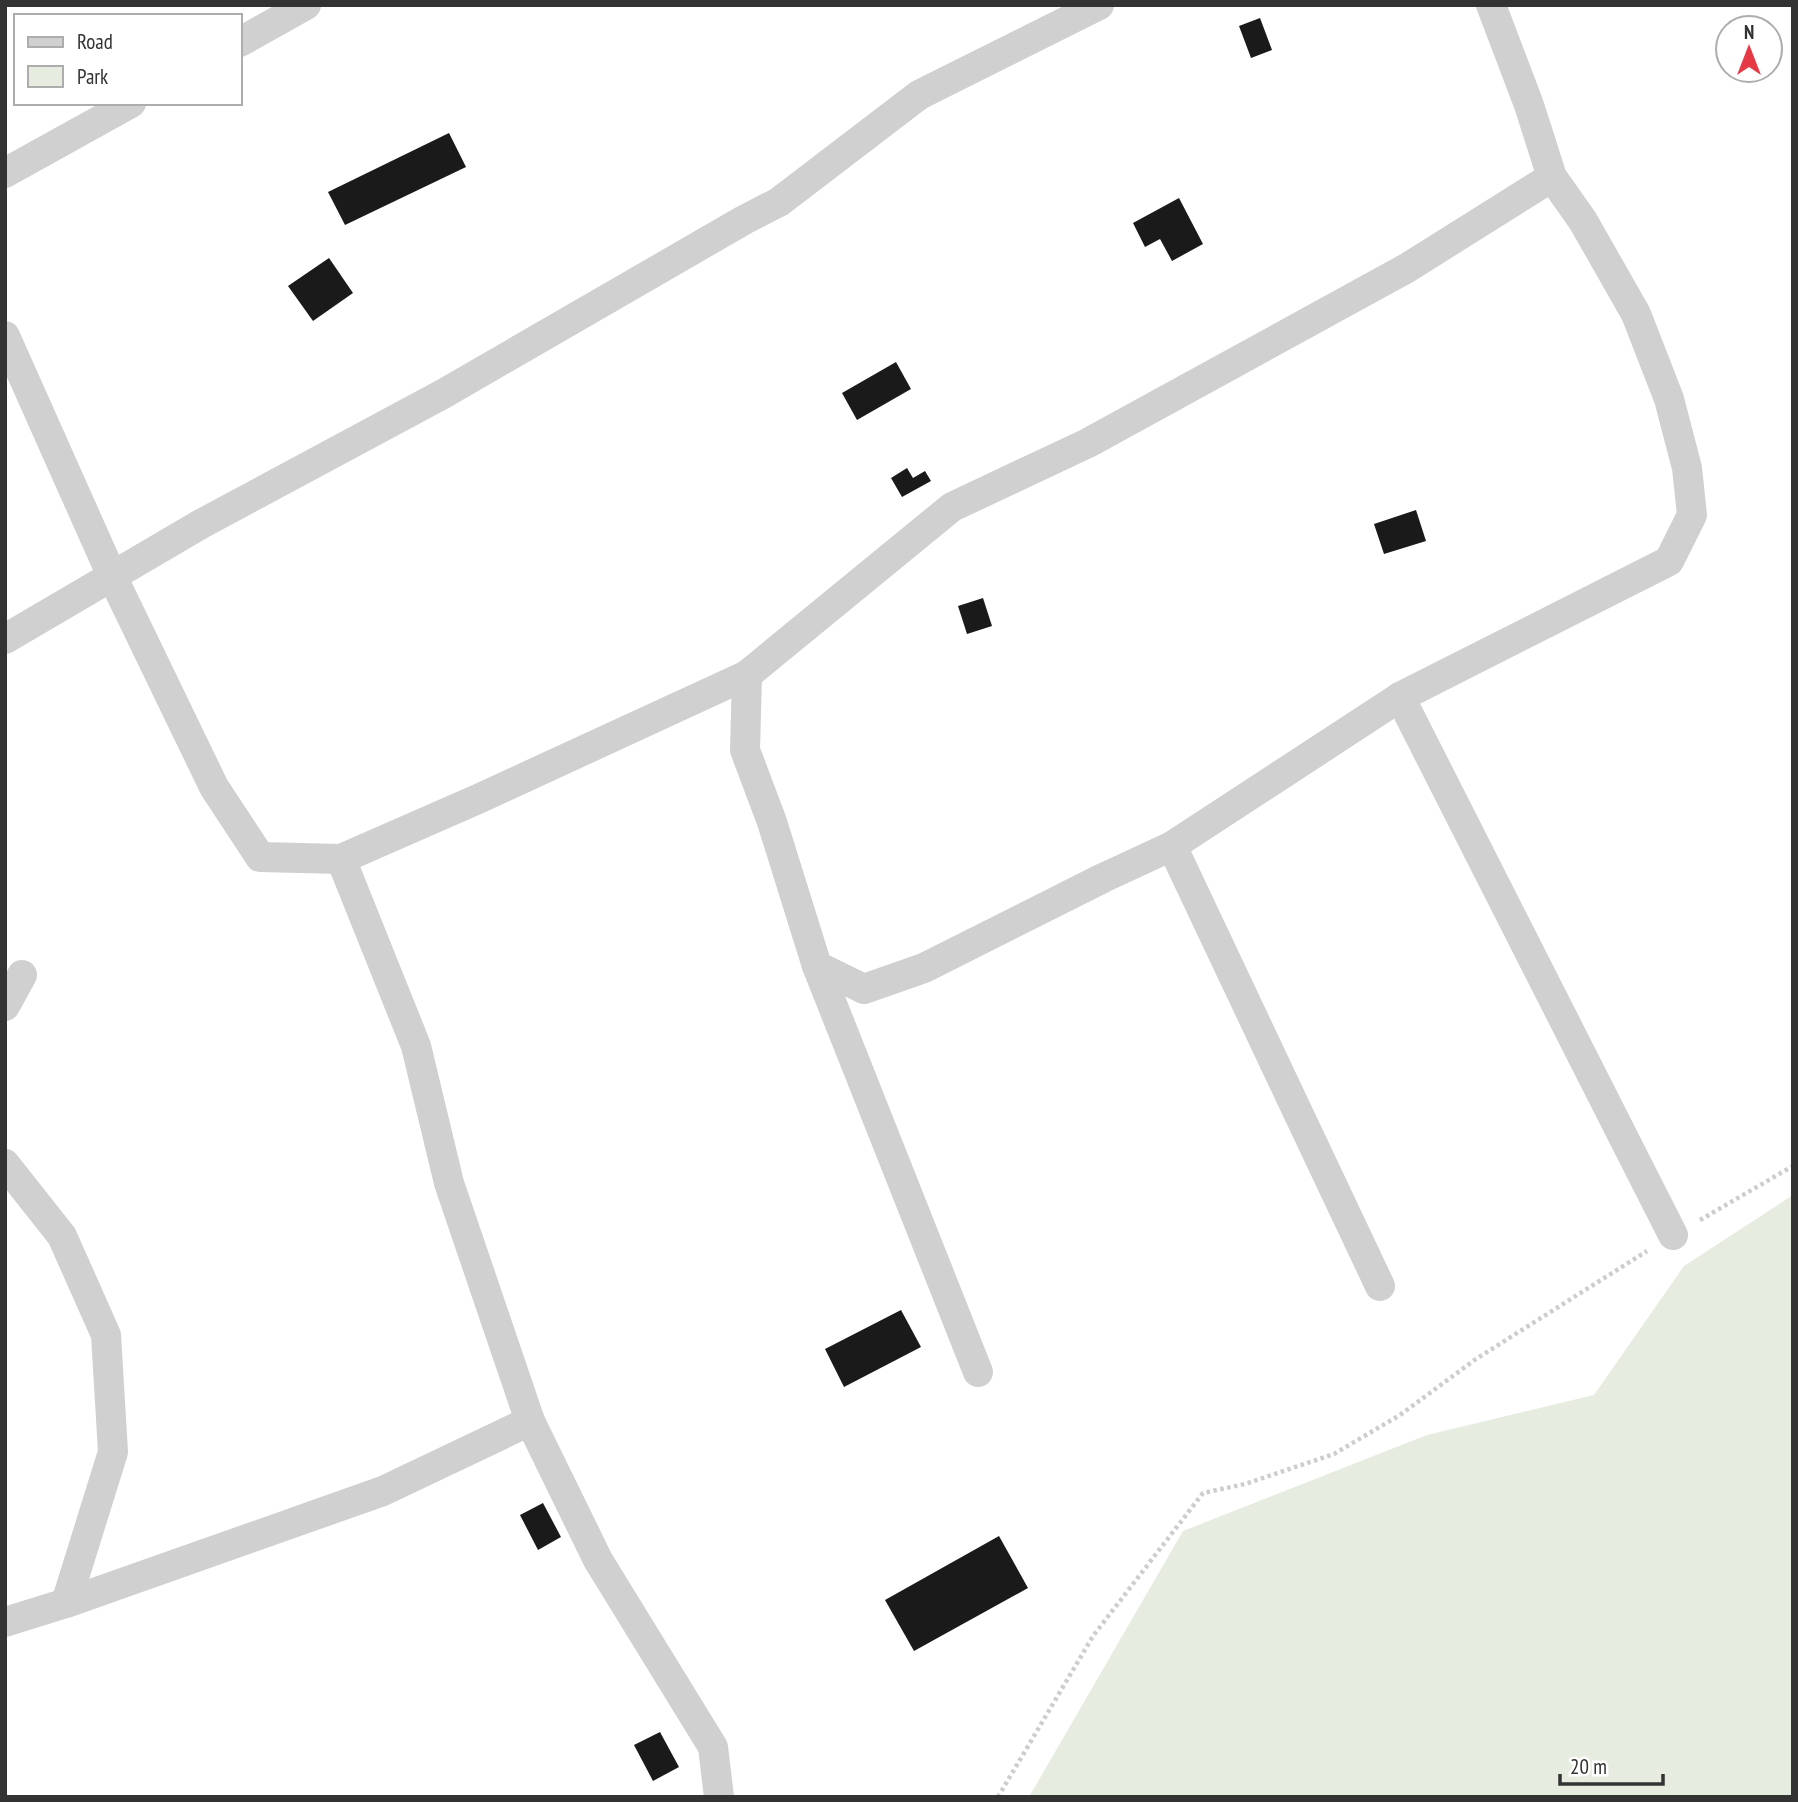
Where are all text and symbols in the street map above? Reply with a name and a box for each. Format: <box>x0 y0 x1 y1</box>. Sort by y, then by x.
legend <box>14 14 242 105</box>
north arrow <box>1714 14 1784 84</box>
text: N <box>1744 20 1754 44</box>
text: Road <box>77 28 113 55</box>
text: Park <box>77 63 108 90</box>
scale bar <box>1560 1742 1663 1786</box>
text: 20 m <box>1570 1753 1607 1780</box>

